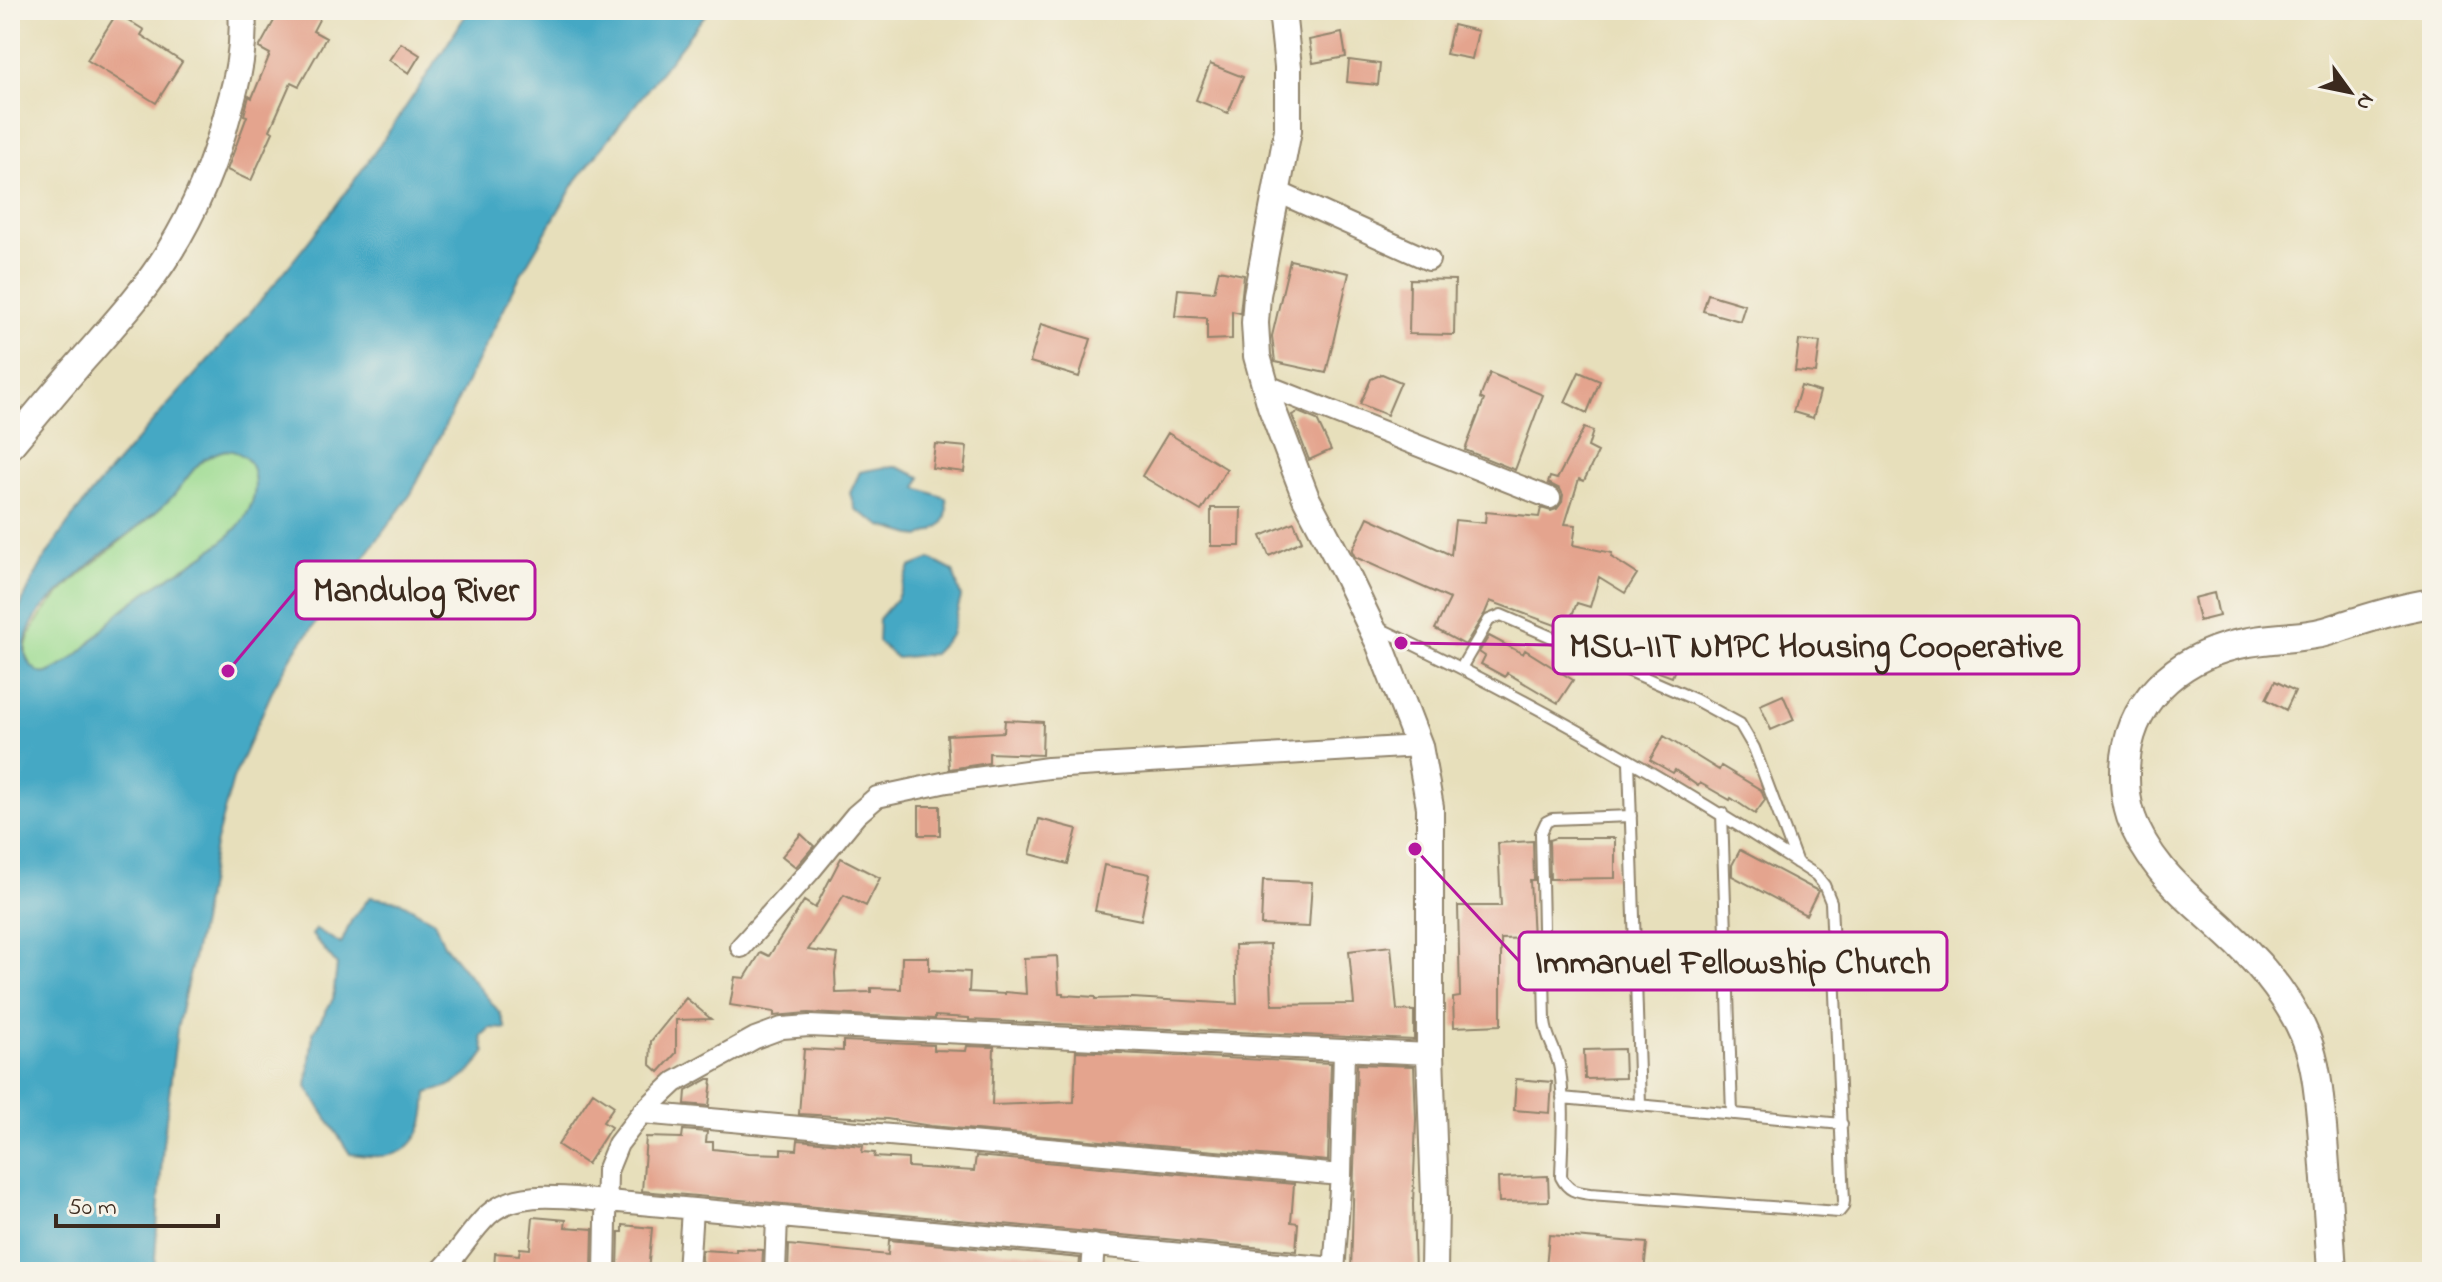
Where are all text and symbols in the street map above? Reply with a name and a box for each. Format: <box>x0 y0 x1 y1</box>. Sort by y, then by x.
north arrow <box>2310 52 2390 132</box>
text: N <box>2347 86 2382 116</box>
callout: Mandulog River <box>296 561 535 619</box>
text: Mandulog River <box>313 568 521 619</box>
callout: MSU-IIT NMPC Housing Cooperative <box>1553 616 2079 674</box>
text: MSU-IIT NMPC Housing Cooperative <box>1569 624 2063 675</box>
callout: Immanuel Fellowship Church <box>1519 932 1947 990</box>
text: Immanuel Fellowship Church <box>1535 940 1931 990</box>
scale bar <box>56 1178 218 1228</box>
text: 50 m <box>68 1191 117 1226</box>

